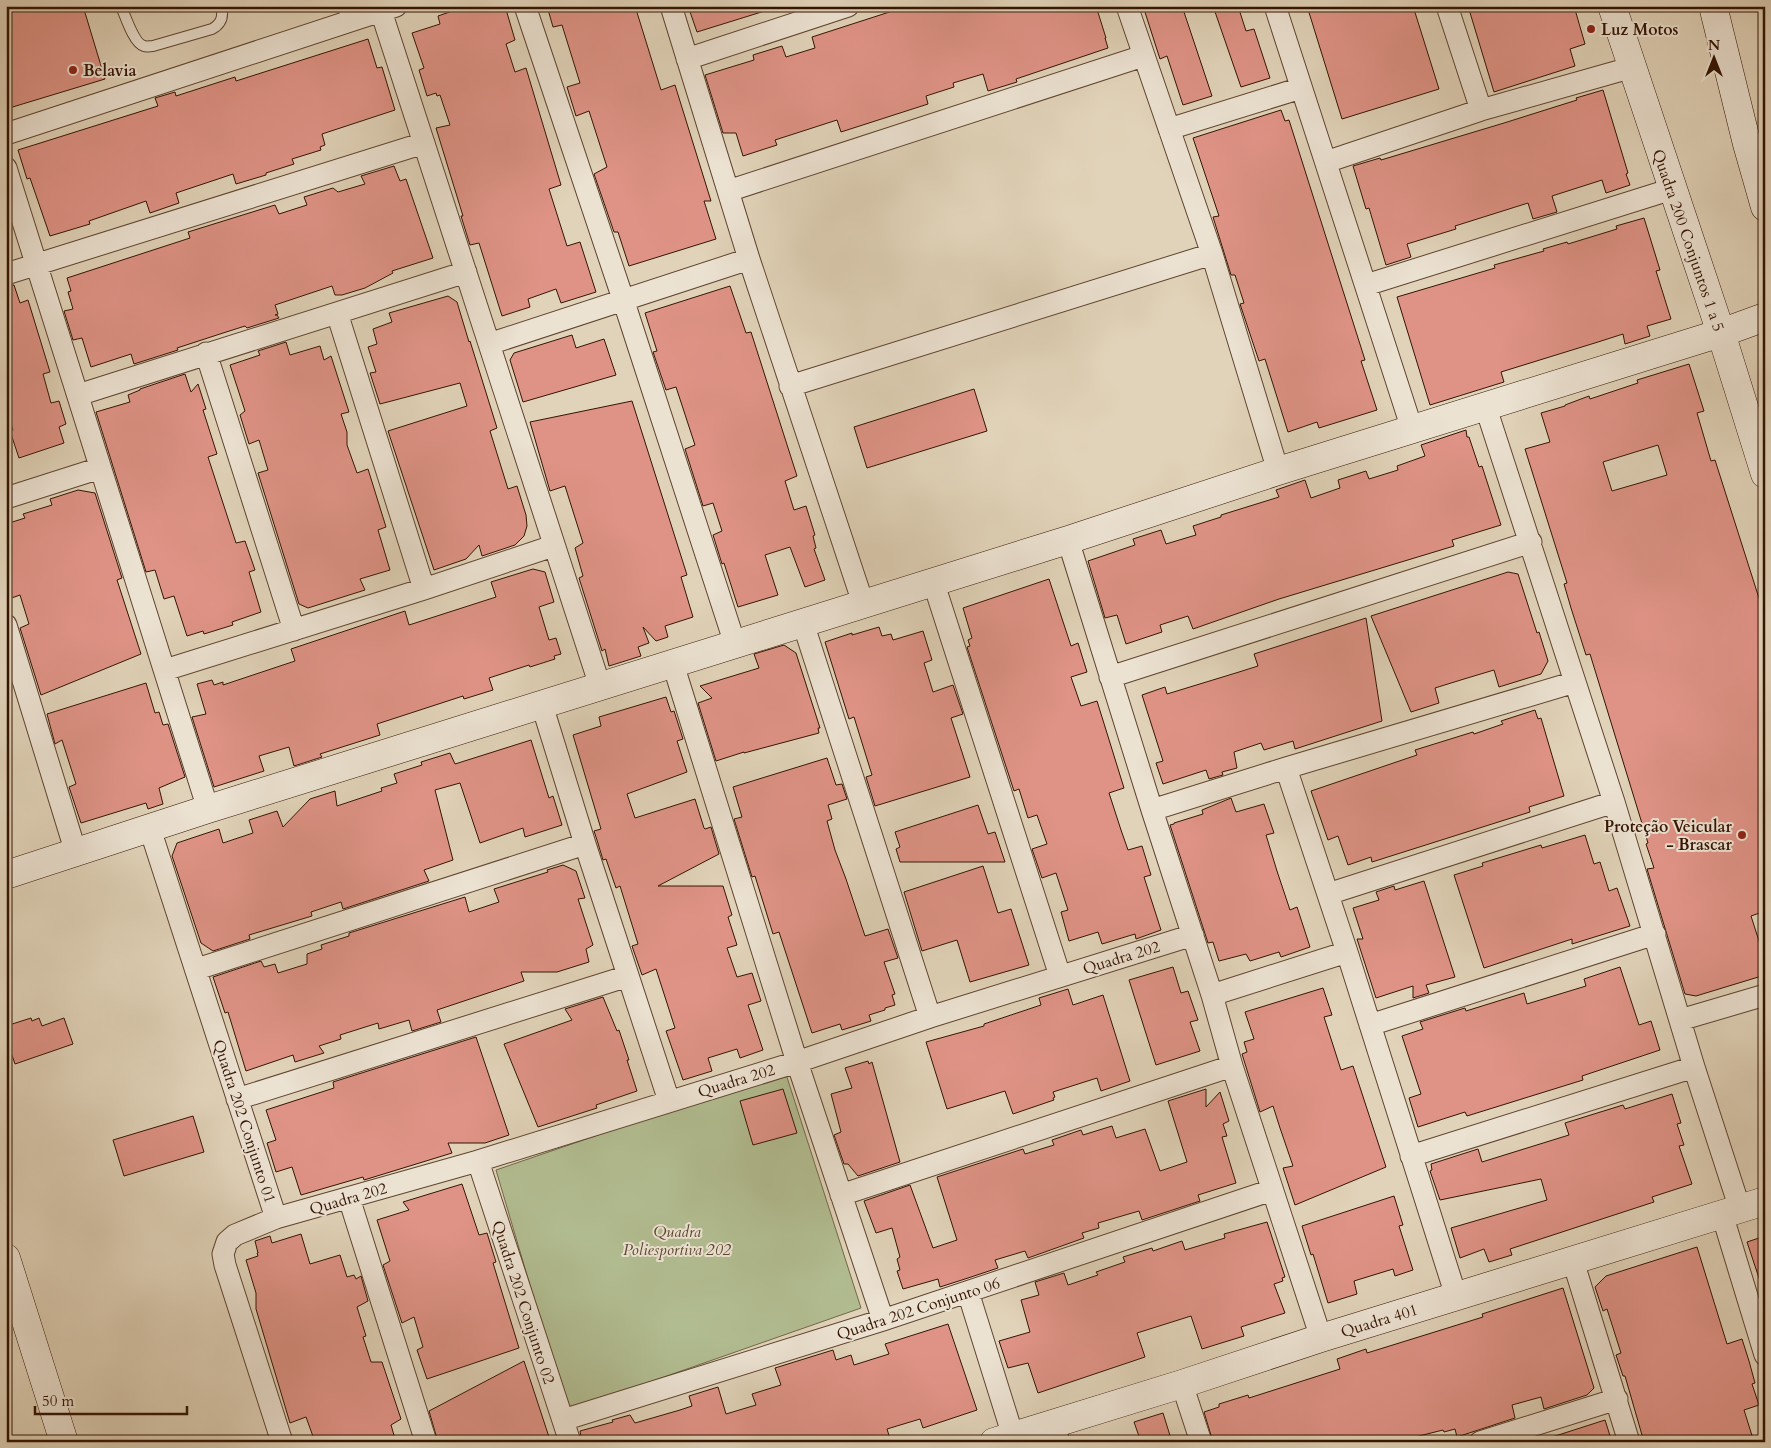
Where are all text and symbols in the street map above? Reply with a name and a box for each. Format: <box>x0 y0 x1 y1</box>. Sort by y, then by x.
place label: Luz Motos <box>1601 19 1679 41</box>
marker: Luz Motos <box>1585 23 1597 35</box>
north arrow <box>1688 32 1738 82</box>
text: N <box>1708 36 1720 55</box>
place label: Belavia <box>83 60 137 82</box>
marker: Belavia <box>67 64 79 76</box>
street label: Quadra 200 Conjuntos 1 a 5 <box>1646 146 1730 334</box>
place label: Proteção Veicular - Brascar <box>1604 816 1733 856</box>
marker: Proteção Veicular - Brascar <box>1736 829 1748 841</box>
street label: Quadra 202 <box>1080 936 1163 980</box>
street label: Quadra 202 Conjunto 01 <box>207 1037 281 1206</box>
street label: Quadra 202 <box>695 1059 778 1103</box>
street label: Quadra 202 <box>307 1177 390 1221</box>
street label: Quadra 202 Conjunto 02 <box>486 1218 560 1387</box>
park label: Quadra Poliesportiva 202 <box>623 1221 732 1261</box>
street label: Quadra 202 Conjunto 06 <box>834 1272 1003 1346</box>
street label: Quadra 401 <box>1338 1299 1421 1343</box>
scale bar <box>35 1383 188 1415</box>
text: 50 m <box>42 1391 74 1411</box>

